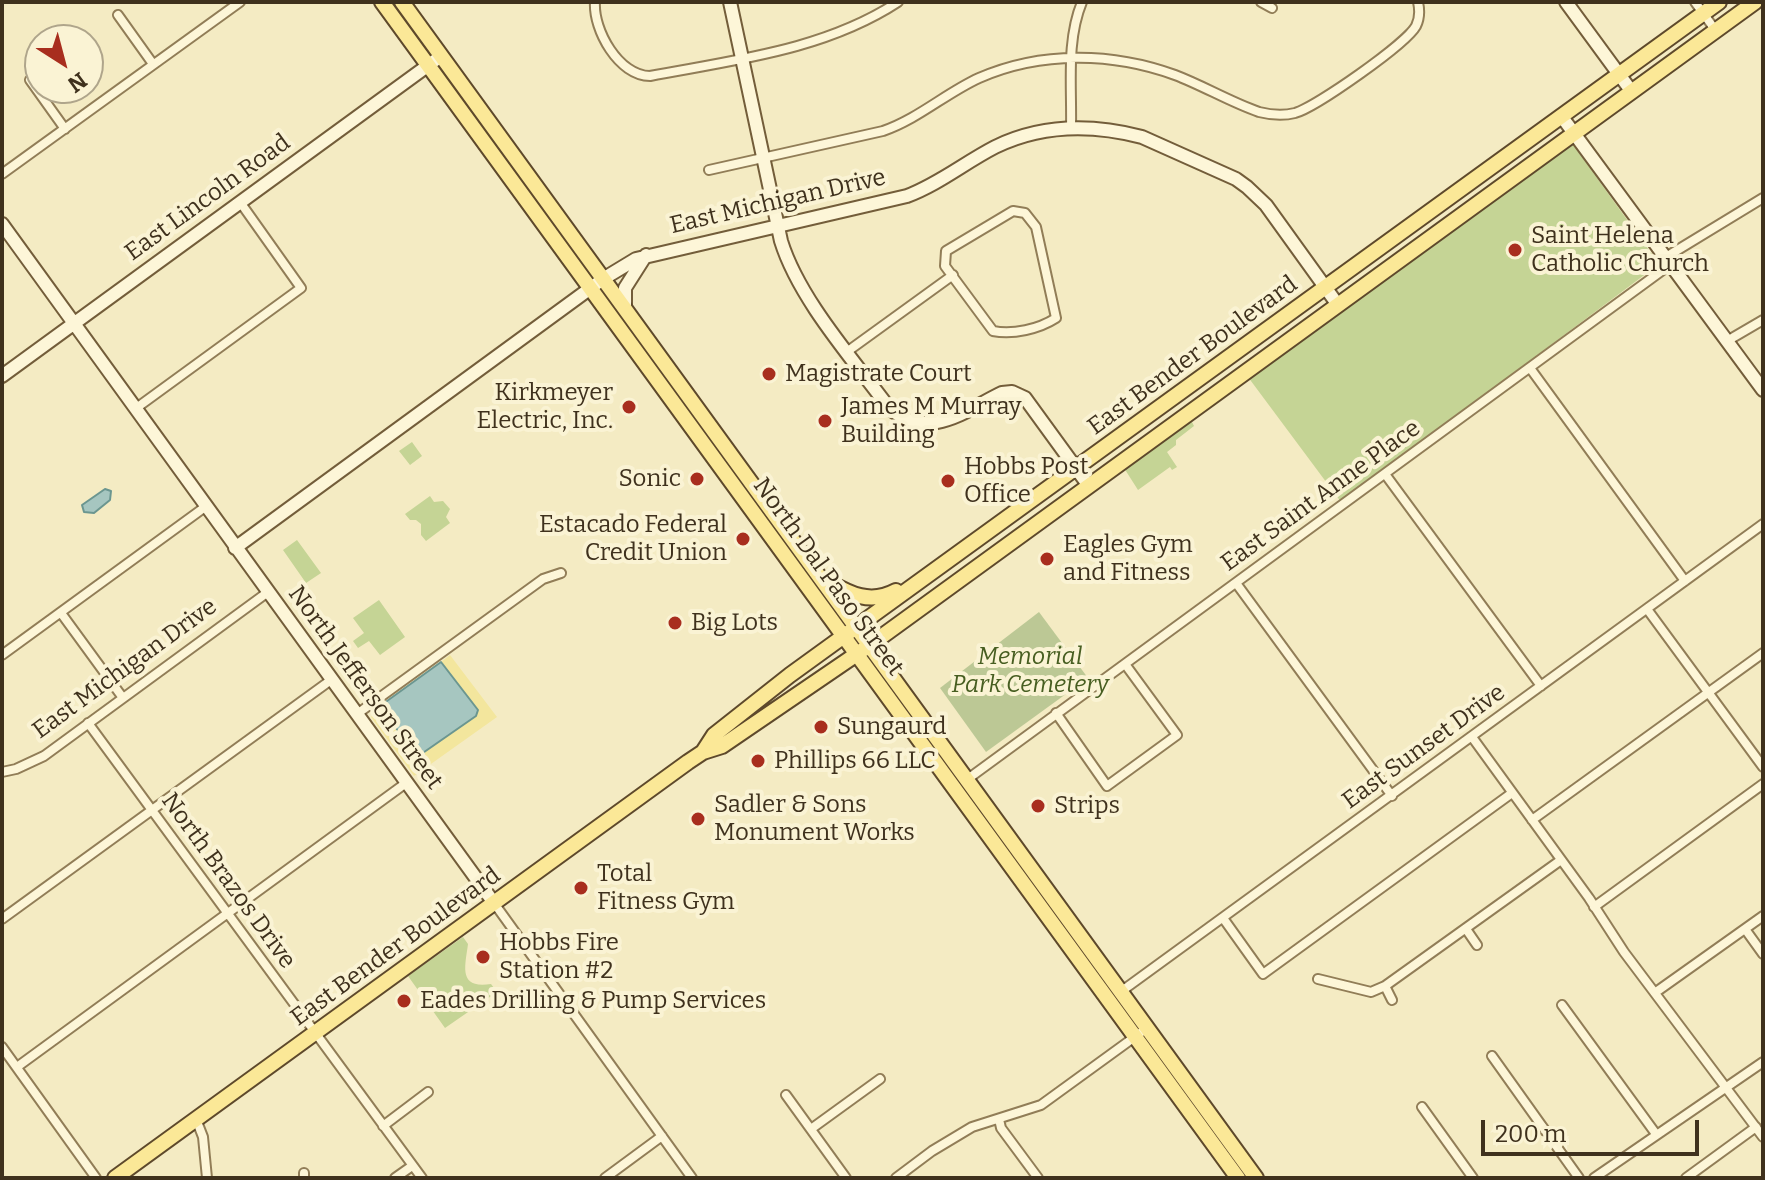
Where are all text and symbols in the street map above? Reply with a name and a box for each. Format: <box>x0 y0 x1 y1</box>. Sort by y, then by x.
north arrow <box>24 24 104 104</box>
text: N <box>62 66 92 98</box>
street label: East Lincoln Road <box>120 129 296 267</box>
street label: East Michigan Drive <box>667 163 889 241</box>
place label: Saint Helena Catholic Church <box>1531 222 1709 278</box>
marker: Saint Helena Catholic Church <box>1506 241 1524 259</box>
street label: East Bender Boulevard <box>1083 270 1303 442</box>
place label: Magistrate Court <box>785 360 972 388</box>
marker: Magistrate Court <box>760 365 778 383</box>
place label: Kirkmeyer Electric, Inc. <box>476 379 613 435</box>
place label: James M Murray Building <box>841 393 1022 449</box>
marker: Kirkmeyer Electric, Inc. <box>620 398 638 416</box>
marker: James M Murray Building <box>816 412 834 430</box>
street label: East Saint Anne Place <box>1216 414 1426 578</box>
place label: Hobbs Post Office <box>964 453 1088 509</box>
place label: Sonic <box>618 465 681 493</box>
marker: Sonic <box>688 470 706 488</box>
marker: Hobbs Post Office <box>939 472 957 490</box>
street label: North Dal Paso Street <box>747 473 909 681</box>
place label: Estacado Federal Credit Union <box>539 511 727 567</box>
marker: Estacado Federal Credit Union <box>734 530 752 548</box>
place label: Eagles Gym and Fitness <box>1063 531 1193 587</box>
marker: Eagles Gym and Fitness <box>1038 550 1056 568</box>
street label: North Jefferson Street <box>282 581 448 795</box>
street label: East Michigan Drive <box>27 593 223 745</box>
place label: Big Lots <box>691 609 778 637</box>
marker: Big Lots <box>666 614 684 632</box>
park label: Memorial Park Cemetery <box>951 643 1109 699</box>
street label: East Sunset Drive <box>1337 678 1511 816</box>
place label: Sungaurd <box>837 713 946 741</box>
marker: Sungaurd <box>812 718 830 736</box>
place label: Phillips 66 LLC <box>774 747 936 775</box>
marker: Phillips 66 LLC <box>749 752 767 770</box>
street label: North Brazos Drive <box>155 788 301 974</box>
place label: Sadler & Sons Monument Works <box>714 791 915 847</box>
place label: Strips <box>1054 792 1120 820</box>
marker: Strips <box>1029 797 1047 815</box>
marker: Sadler & Sons Monument Works <box>689 810 707 828</box>
place label: Total Fitness Gym <box>597 860 735 916</box>
street label: East Bender Boulevard <box>286 861 506 1033</box>
marker: Total Fitness Gym <box>572 879 590 897</box>
place label: Hobbs Fire Station #2 <box>499 929 619 985</box>
marker: Hobbs Fire Station #2 <box>474 948 492 966</box>
place label: Eades Drilling & Pump Services <box>420 987 766 1015</box>
marker: Eades Drilling & Pump Services <box>395 992 413 1010</box>
scale bar <box>1485 1104 1703 1154</box>
text: 200 m <box>1495 1120 1567 1148</box>

